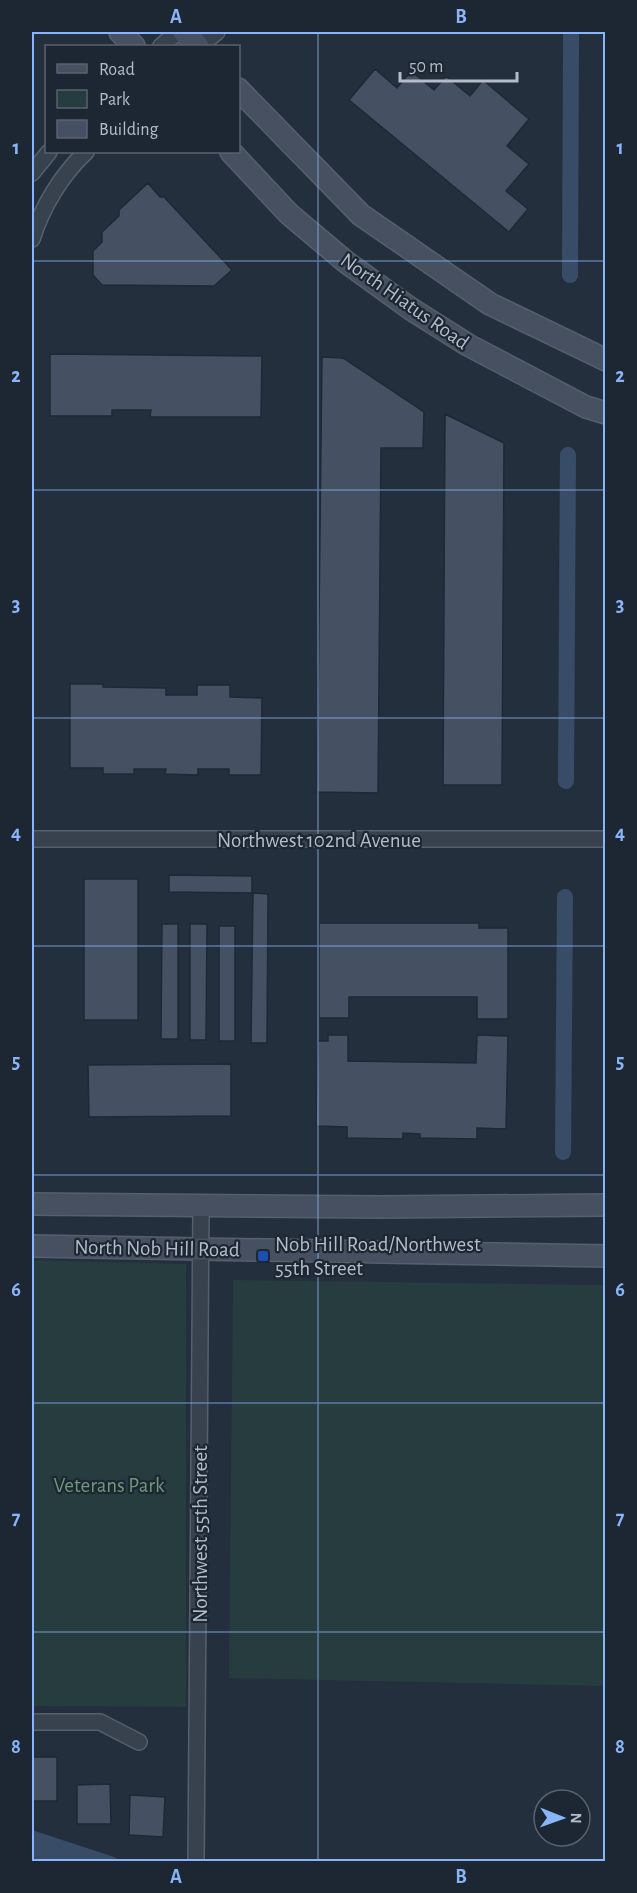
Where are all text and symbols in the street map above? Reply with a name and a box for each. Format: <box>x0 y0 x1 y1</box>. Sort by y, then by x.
text: A <box>170 7 182 27</box>
text: B <box>455 7 467 27</box>
legend <box>45 45 240 153</box>
scale bar <box>400 45 517 83</box>
text: 50 m <box>409 58 443 76</box>
text: Road <box>99 61 135 79</box>
text: Park <box>99 91 131 109</box>
text: Building <box>99 121 159 139</box>
text: 1 <box>12 138 20 158</box>
text: 1 <box>616 138 624 158</box>
street label: North Hiatus Road <box>337 249 473 354</box>
text: 2 <box>11 366 21 386</box>
text: 2 <box>615 366 625 386</box>
text: 3 <box>12 595 20 615</box>
text: 3 <box>616 595 624 615</box>
text: 4 <box>11 823 21 843</box>
text: 4 <box>615 823 625 843</box>
street label: Northwest 102nd Avenue <box>217 830 421 851</box>
text: 5 <box>12 1052 20 1072</box>
text: 5 <box>616 1052 624 1072</box>
place label: Nob Hill Road/Northwest 55th Street <box>275 1234 481 1279</box>
street label: North Nob Hill Road <box>74 1237 240 1260</box>
marker: Nob Hill Road/Northwest 55th Street <box>256 1249 270 1263</box>
text: 6 <box>11 1280 21 1300</box>
text: 6 <box>615 1280 625 1300</box>
street label: Northwest 55th Street <box>190 1445 211 1623</box>
park label: Veterans Park <box>53 1475 165 1496</box>
text: 7 <box>12 1508 21 1528</box>
text: 7 <box>616 1508 625 1528</box>
text: 8 <box>11 1737 21 1757</box>
text: 8 <box>615 1737 625 1757</box>
north arrow <box>532 1788 592 1848</box>
text: N <box>568 1813 584 1824</box>
text: A <box>170 1867 182 1887</box>
text: B <box>455 1867 467 1887</box>

